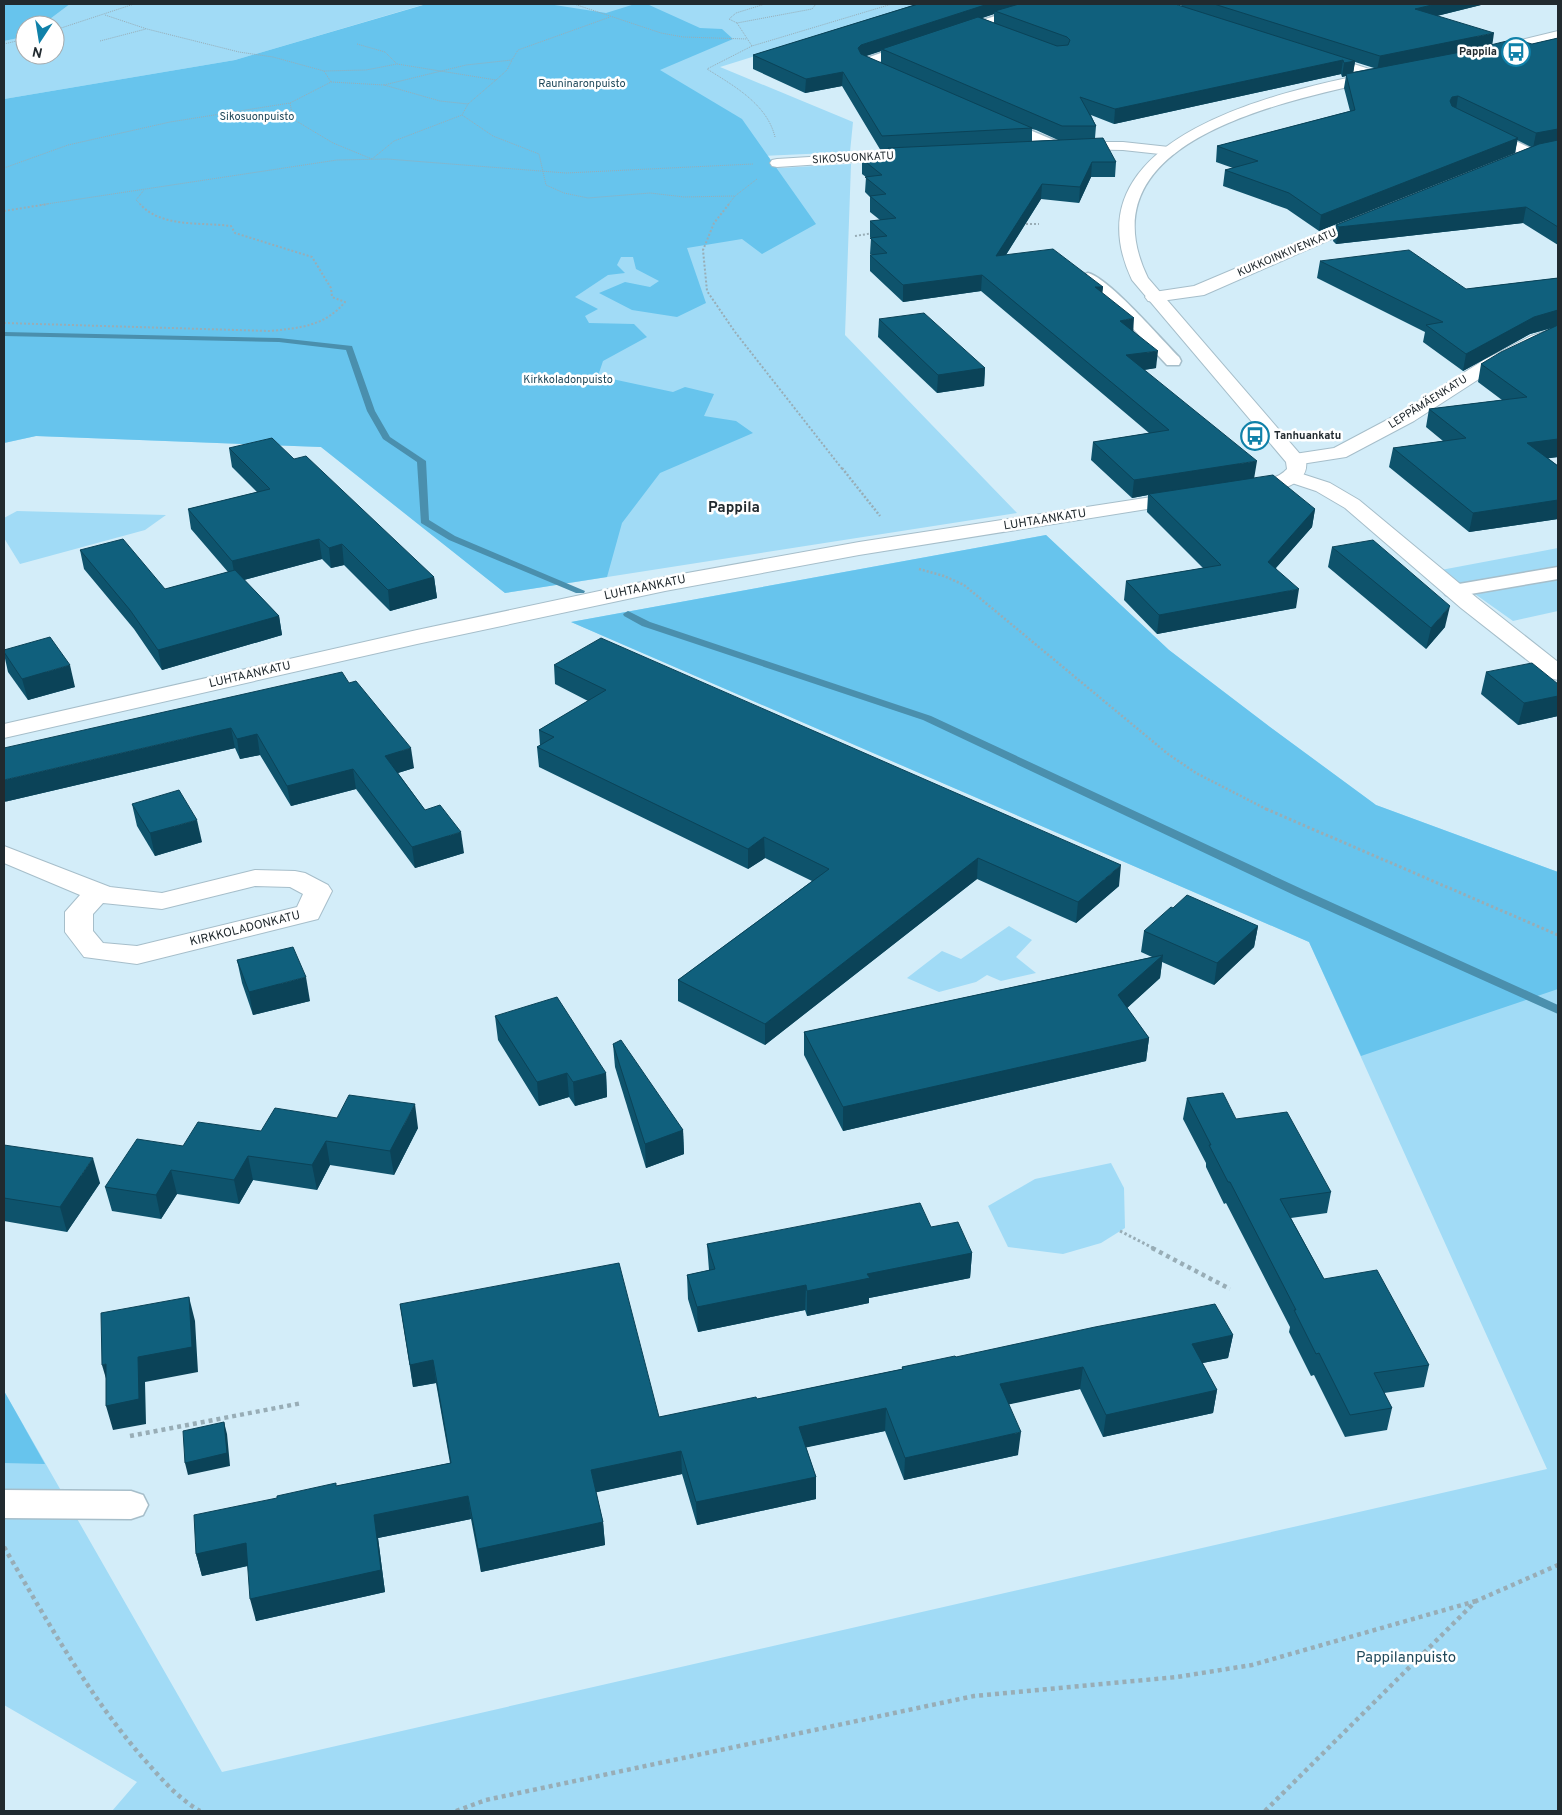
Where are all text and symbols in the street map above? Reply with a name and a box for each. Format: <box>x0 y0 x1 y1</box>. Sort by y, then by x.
north arrow <box>15 15 65 65</box>
bus stop icon: Pappila <box>1501 37 1531 67</box>
text: N <box>31 42 44 61</box>
place label: Pappila <box>1459 45 1497 59</box>
park label: Rauninaronpuisto <box>538 77 626 91</box>
park label: Sikosuonpuisto <box>220 110 294 124</box>
street label: SIKOSUONKATU <box>812 149 894 167</box>
street label: KUKKOINKIVENKATU <box>1235 226 1339 280</box>
street label: LEPPÄMÄENKATU <box>1386 371 1470 432</box>
park label: Kirkkoladonpuisto <box>523 373 613 387</box>
bus stop icon: Tanhuankatu <box>1240 421 1270 451</box>
place label: Tanhuankatu <box>1274 429 1341 443</box>
district label: Pappila <box>708 499 760 518</box>
street label: LUHTAANKATU <box>1003 506 1087 534</box>
street label: LUHTAANKATU <box>603 572 687 604</box>
street label: LUHTAANKATU <box>208 658 292 692</box>
street label: KIRKKOLADONKATU <box>188 908 302 950</box>
park label: Pappilanpuisto <box>1356 1649 1456 1668</box>

